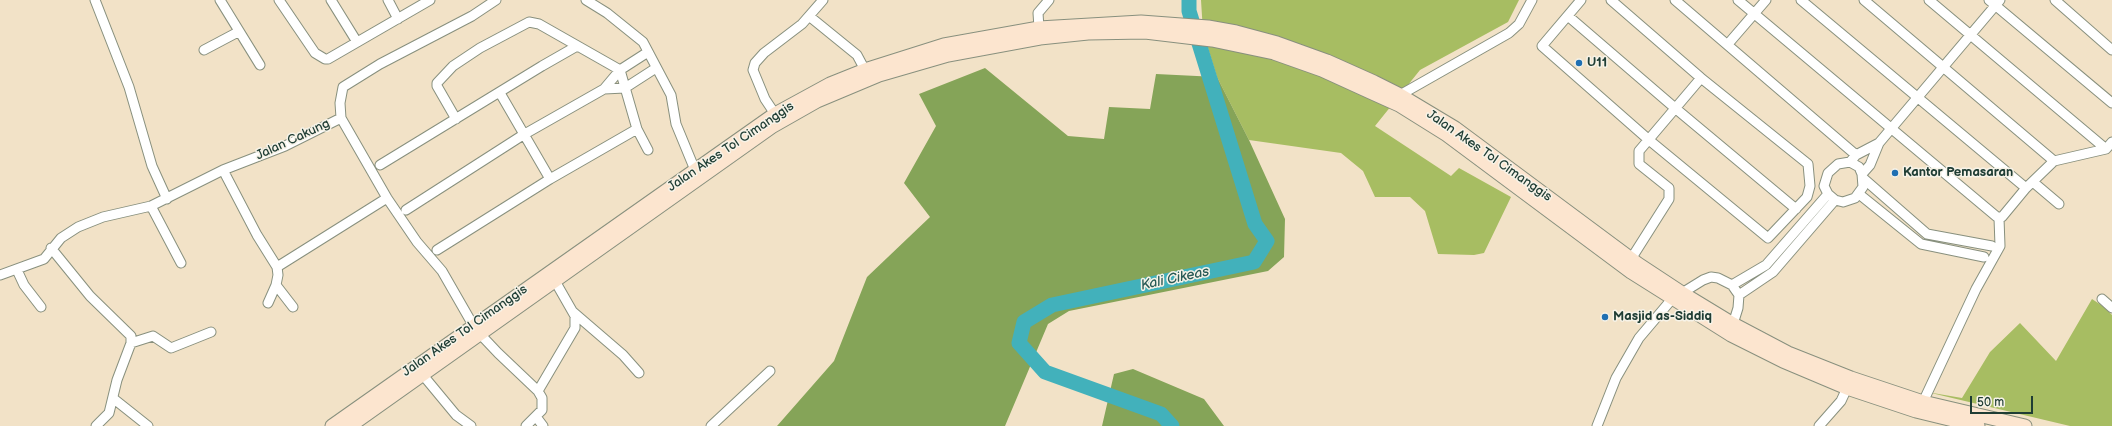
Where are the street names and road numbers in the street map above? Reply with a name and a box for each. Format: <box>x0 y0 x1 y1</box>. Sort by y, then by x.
street label: Jalan Akes Tol Cimanggis <box>665 99 797 195</box>
street label: Jalan Akes Tol Cimanggis <box>1423 107 1555 205</box>
street label: Jalan Cakung <box>254 116 332 164</box>
street label: Jalan Akes Tol Cimanggis <box>399 282 531 380</box>

